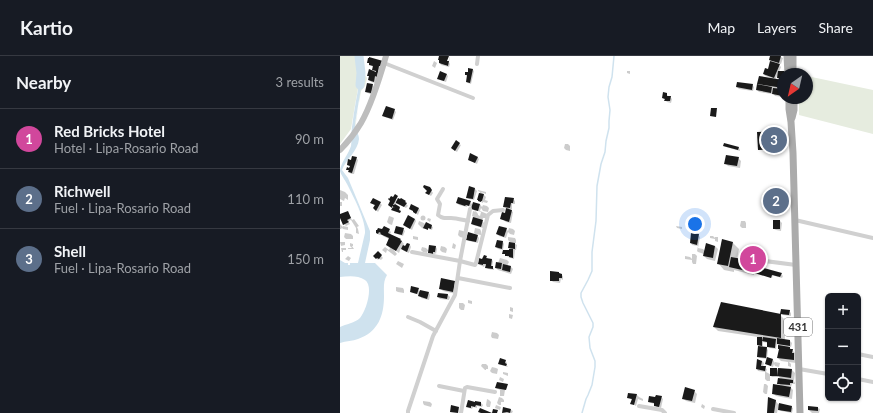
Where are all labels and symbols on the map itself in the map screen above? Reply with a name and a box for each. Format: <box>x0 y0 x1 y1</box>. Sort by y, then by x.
north arrow <box>777 68 813 104</box>
pin: 3 <box>761 125 787 155</box>
pin: 2 <box>763 186 789 216</box>
your location <box>685 214 705 234</box>
pin: 1 <box>740 244 766 274</box>
road number: 431 <box>784 318 812 336</box>

